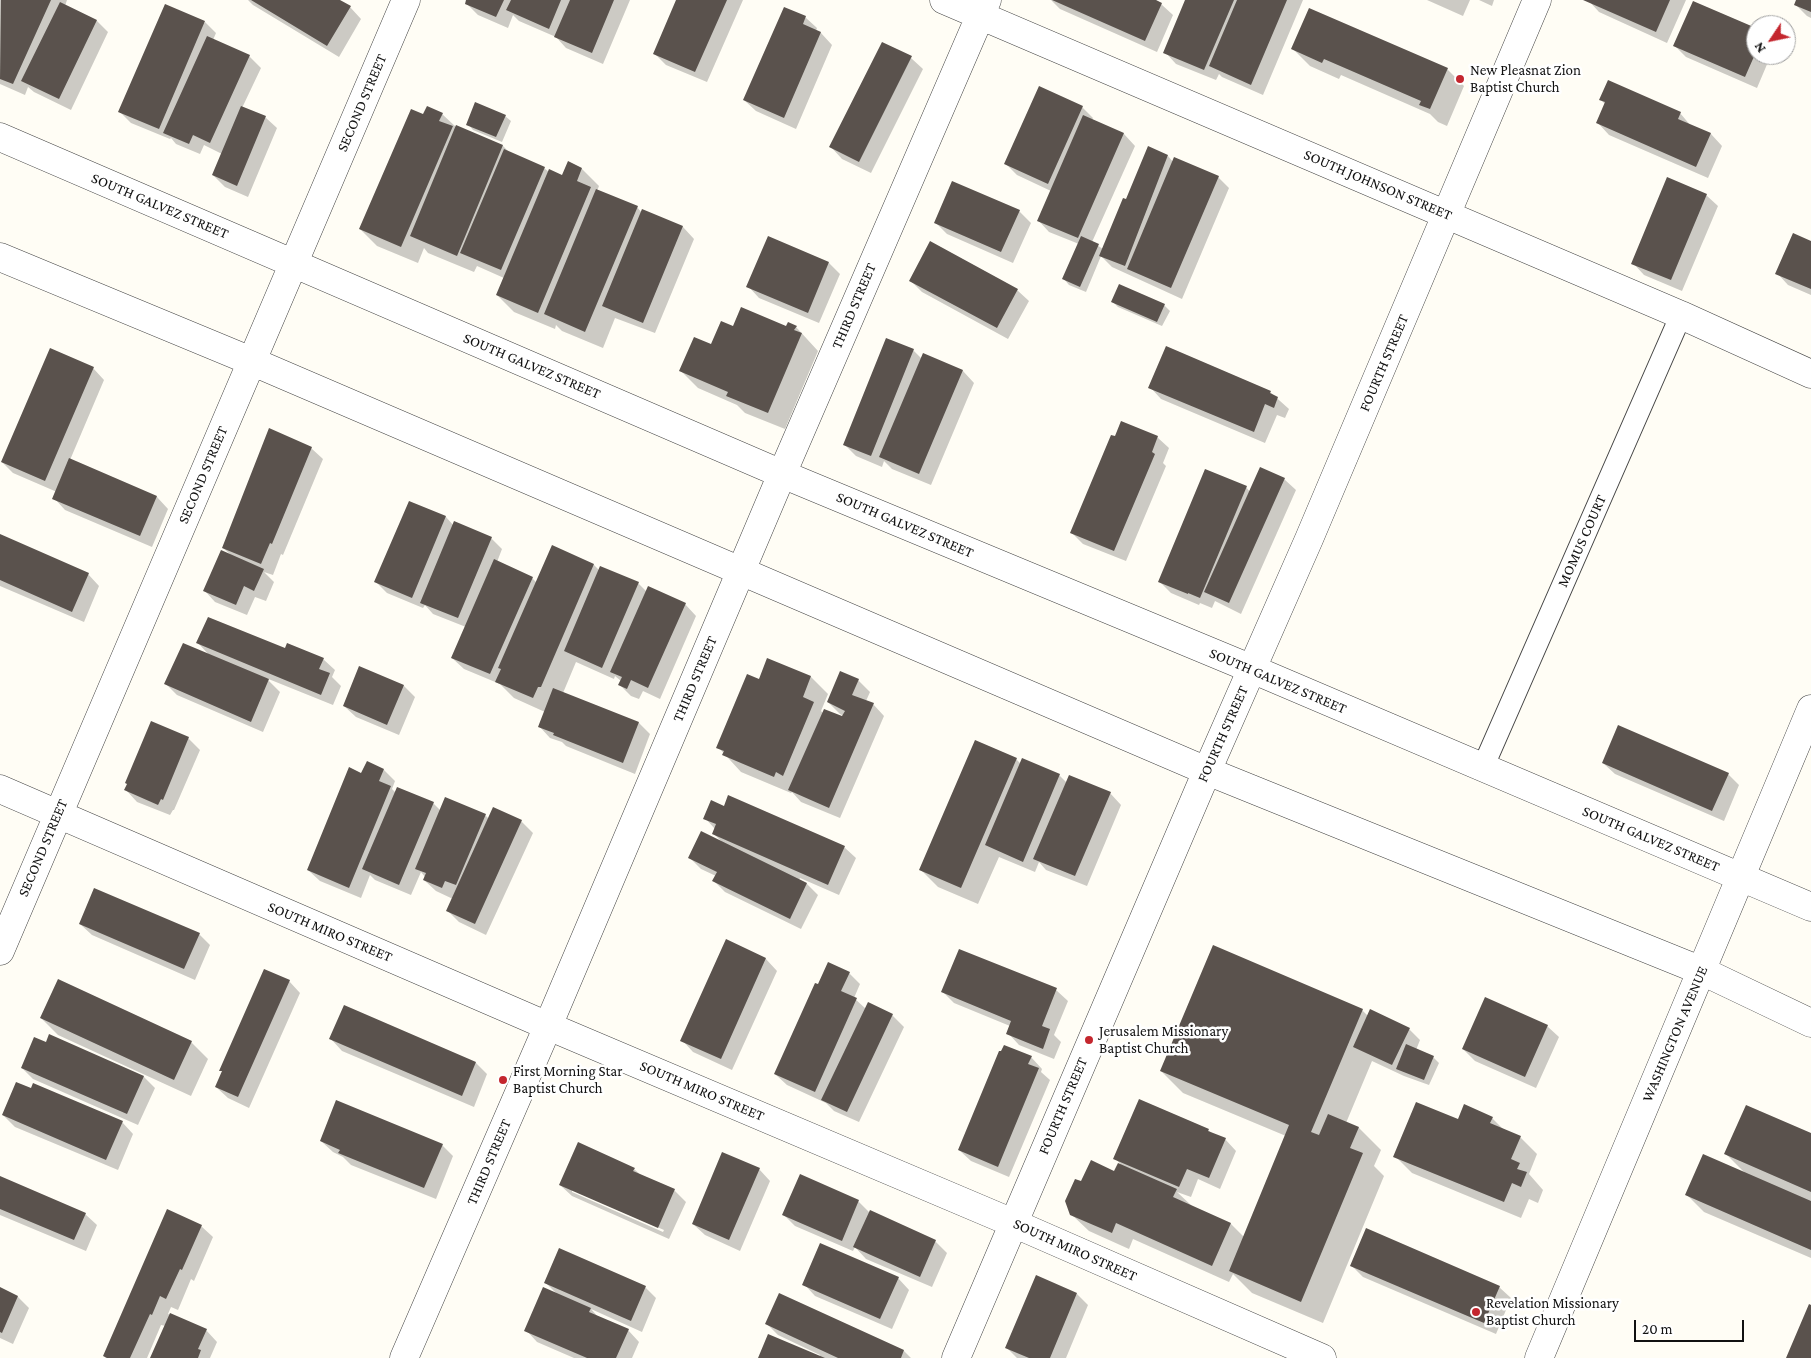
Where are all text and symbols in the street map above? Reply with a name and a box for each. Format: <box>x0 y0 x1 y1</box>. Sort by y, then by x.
north arrow <box>1746 15 1796 65</box>
text: N <box>1750 39 1769 56</box>
street label: SECOND STREET <box>333 51 391 155</box>
place label: New Pleasnat Zion Baptist Church <box>1470 61 1581 96</box>
marker: New Pleasnat Zion Baptist Church <box>1454 73 1466 85</box>
street label: SOUTH JOHNSON STREET <box>1301 146 1455 224</box>
street label: SOUTH GALVEZ STREET <box>89 169 231 243</box>
street label: THIRD STREET <box>828 260 880 352</box>
street label: FOURTH STREET <box>1355 312 1413 414</box>
street label: SOUTH GALVEZ STREET <box>461 329 603 403</box>
street label: SECOND STREET <box>174 423 232 527</box>
street label: SOUTH GALVEZ STREET <box>834 488 976 562</box>
street label: MOMUS COURT <box>1554 492 1610 590</box>
street label: THIRD STREET <box>669 633 721 725</box>
street label: SOUTH GALVEZ STREET <box>1207 644 1349 718</box>
street label: FOURTH STREET <box>1194 683 1252 785</box>
street label: SECOND STREET <box>14 796 72 900</box>
street label: SOUTH GALVEZ STREET <box>1580 802 1722 876</box>
street label: SOUTH MIRO STREET <box>265 898 395 966</box>
street label: WASHINGTON AVENUE <box>1638 963 1712 1105</box>
place label: Jerusalem Missionary Baptist Church <box>1099 1022 1228 1057</box>
marker: Jerusalem Missionary Baptist Church <box>1083 1034 1095 1046</box>
street label: FOURTH STREET <box>1034 1055 1092 1157</box>
street label: SOUTH MIRO STREET <box>637 1057 767 1125</box>
place label: First Morning Star Baptist Church <box>513 1062 623 1097</box>
marker: First Morning Star Baptist Church <box>497 1074 509 1086</box>
street label: THIRD STREET <box>463 1116 515 1208</box>
street label: SOUTH MIRO STREET <box>1010 1215 1140 1285</box>
place label: Revelation Missionary Baptist Church <box>1486 1294 1619 1329</box>
marker: Revelation Missionary Baptist Church <box>1470 1306 1482 1318</box>
scale bar <box>1636 1310 1746 1342</box>
text: 20 m <box>1642 1321 1673 1337</box>

